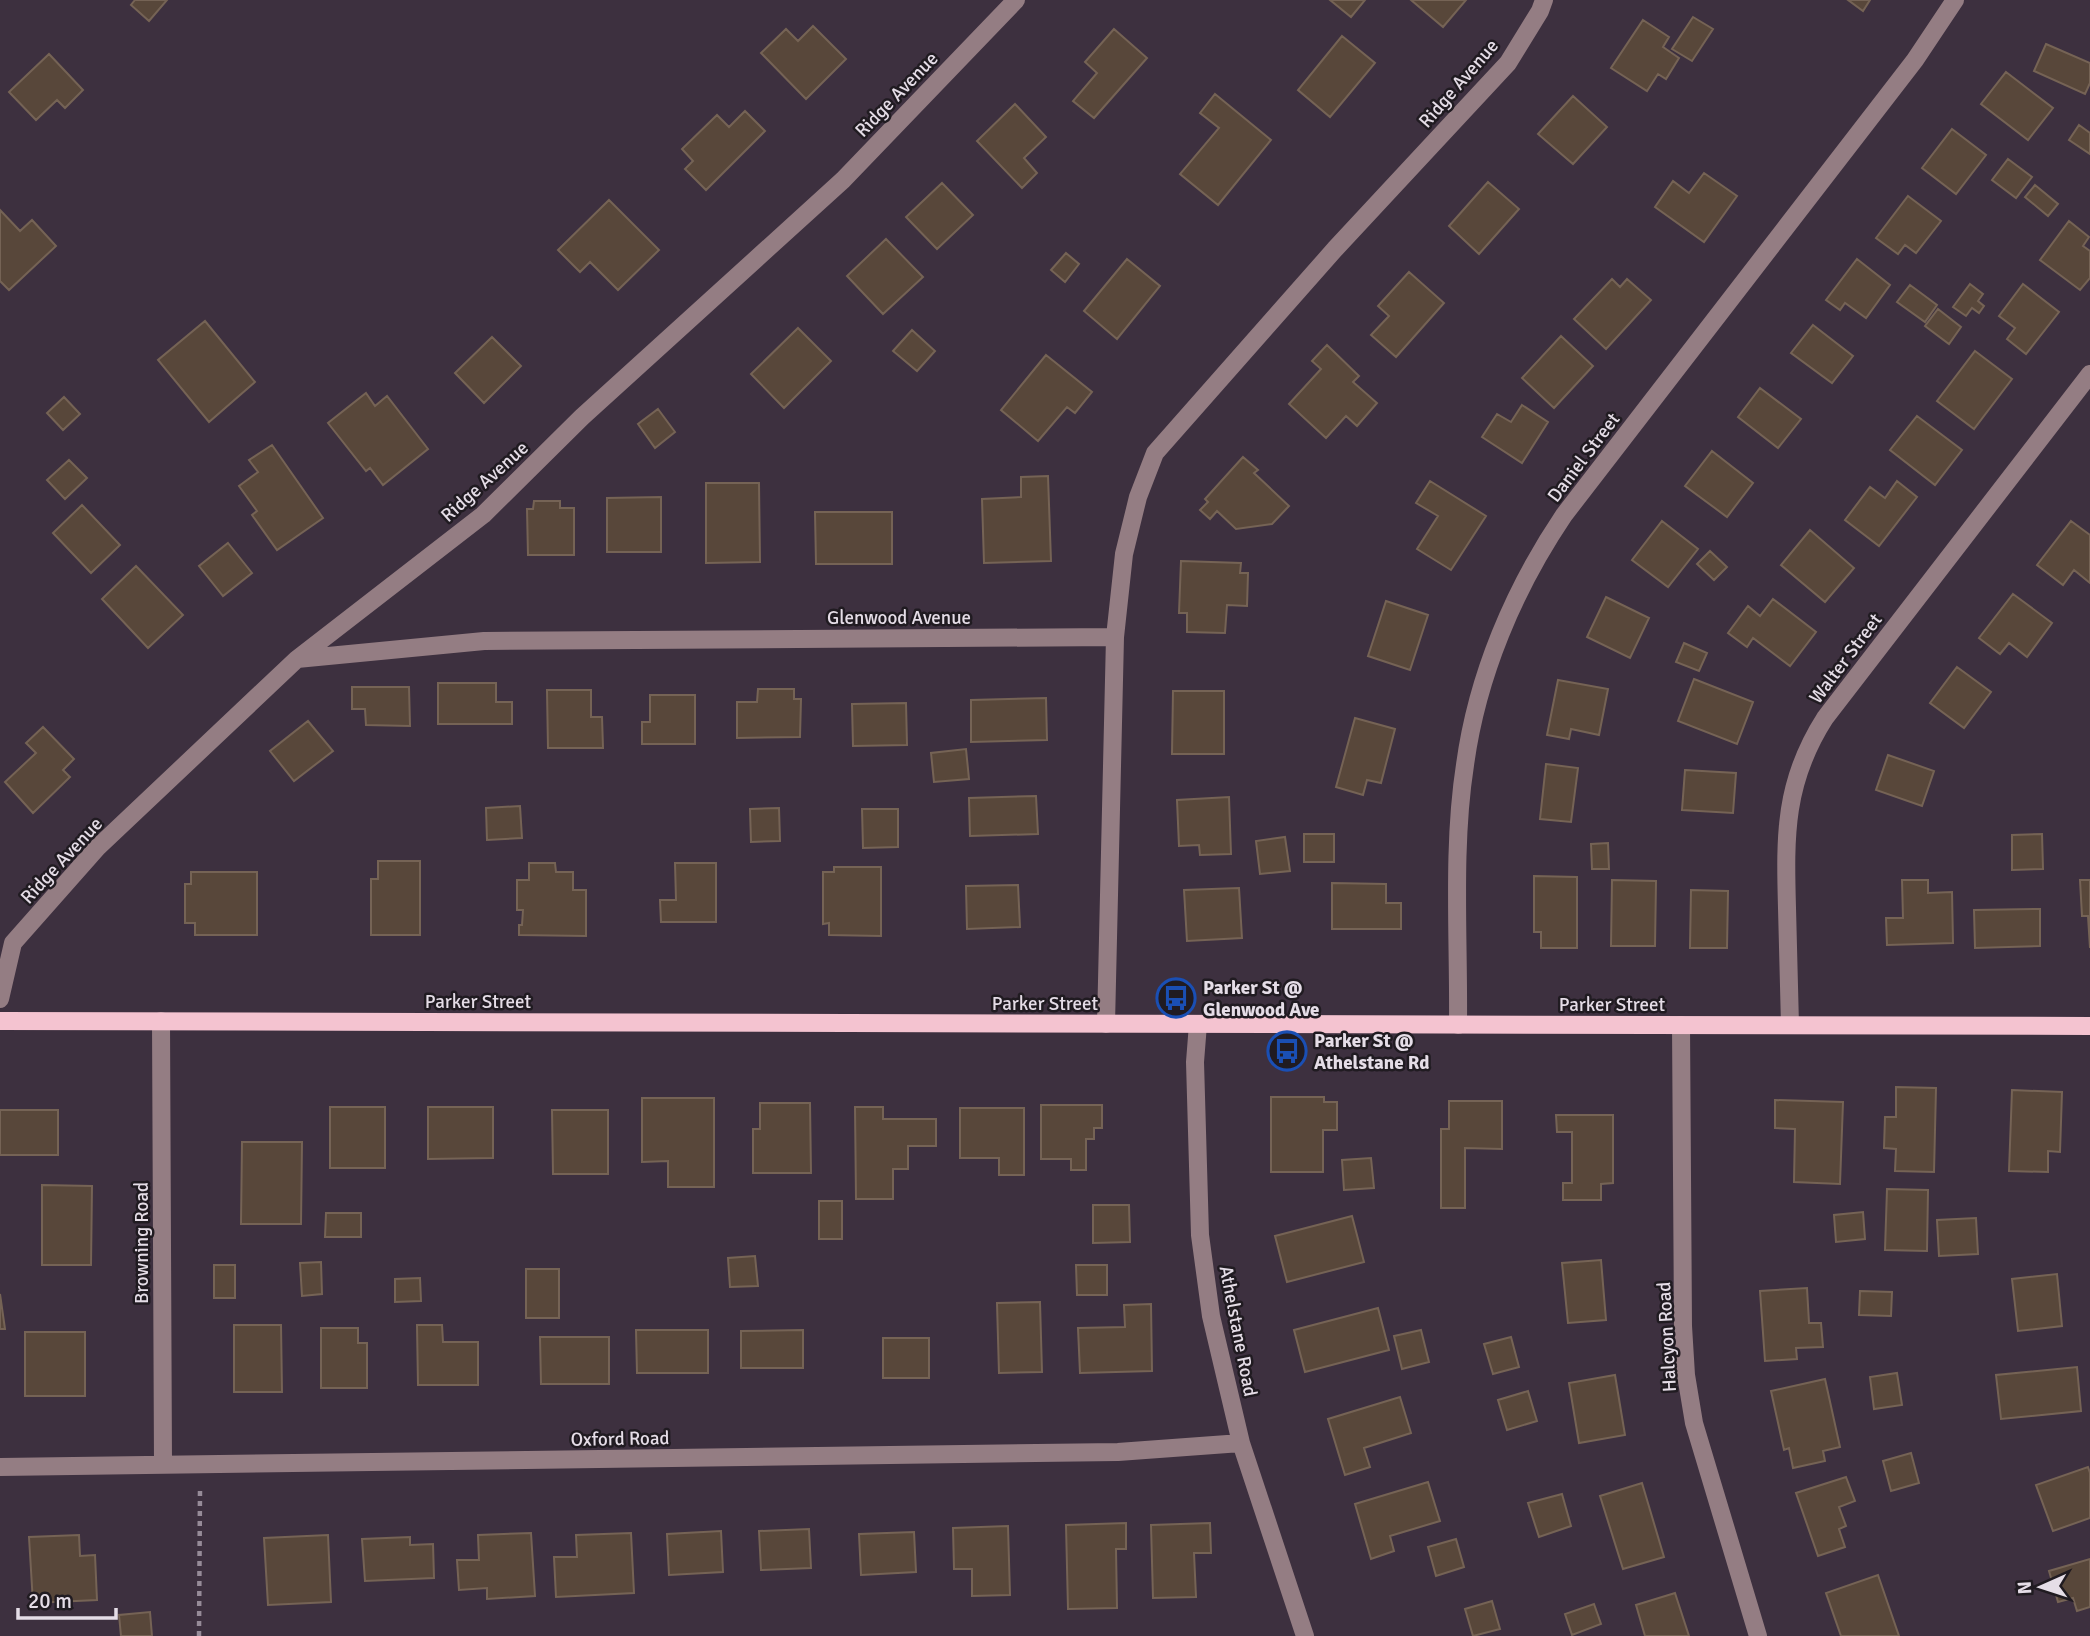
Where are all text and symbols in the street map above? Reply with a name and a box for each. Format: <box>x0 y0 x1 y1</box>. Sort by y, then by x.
street label: Ridge Avenue <box>1414 34 1504 133</box>
street label: Ridge Avenue <box>850 47 943 143</box>
street label: Daniel Street <box>1542 408 1626 507</box>
street label: Ridge Avenue <box>436 436 533 527</box>
street label: Glenwood Avenue <box>827 606 971 630</box>
street label: Walter Street <box>1804 608 1888 709</box>
street label: Ridge Avenue <box>16 812 108 909</box>
place label: Parker St @ Glenwood Ave <box>1203 976 1320 1022</box>
bus stop icon: Parker St @ Glenwood Ave <box>1155 977 1197 1019</box>
street label: Parker Street <box>425 990 532 1014</box>
street label: Parker Street <box>992 992 1099 1016</box>
street label: Parker Street <box>1559 993 1666 1017</box>
place label: Parker St @ Athelstane Rd <box>1314 1029 1429 1075</box>
bus stop icon: Parker St @ Athelstane Rd <box>1266 1030 1308 1072</box>
street label: Browning Road <box>130 1182 154 1304</box>
street label: Athelstane Road <box>1214 1264 1262 1399</box>
street label: Halcyon Road <box>1652 1281 1682 1393</box>
street label: Oxford Road <box>570 1426 670 1452</box>
north arrow <box>2006 1552 2076 1622</box>
scale bar <box>18 1576 116 1620</box>
text: N <box>2013 1581 2037 1595</box>
text: 20 m <box>28 1588 72 1614</box>

